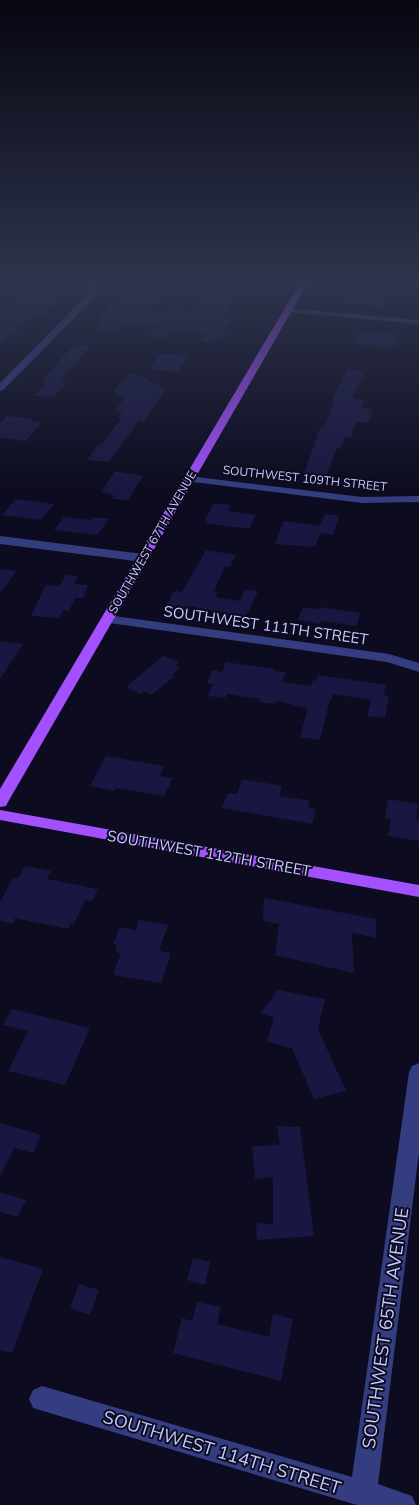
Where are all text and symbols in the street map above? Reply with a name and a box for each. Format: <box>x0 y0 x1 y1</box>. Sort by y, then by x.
street label: SOUTHWEST 109TH STREET <box>222 462 389 494</box>
street label: SOUTHWEST 67TH AVENUE <box>105 468 199 616</box>
street label: SOUTHWEST 111TH STREET <box>162 601 370 649</box>
street label: SOUTHWEST 112TH STREET <box>106 826 312 880</box>
street label: SOUTHWEST 65TH AVENUE <box>357 1206 413 1450</box>
street label: SOUTHWEST 114TH STREET <box>100 1405 344 1499</box>

